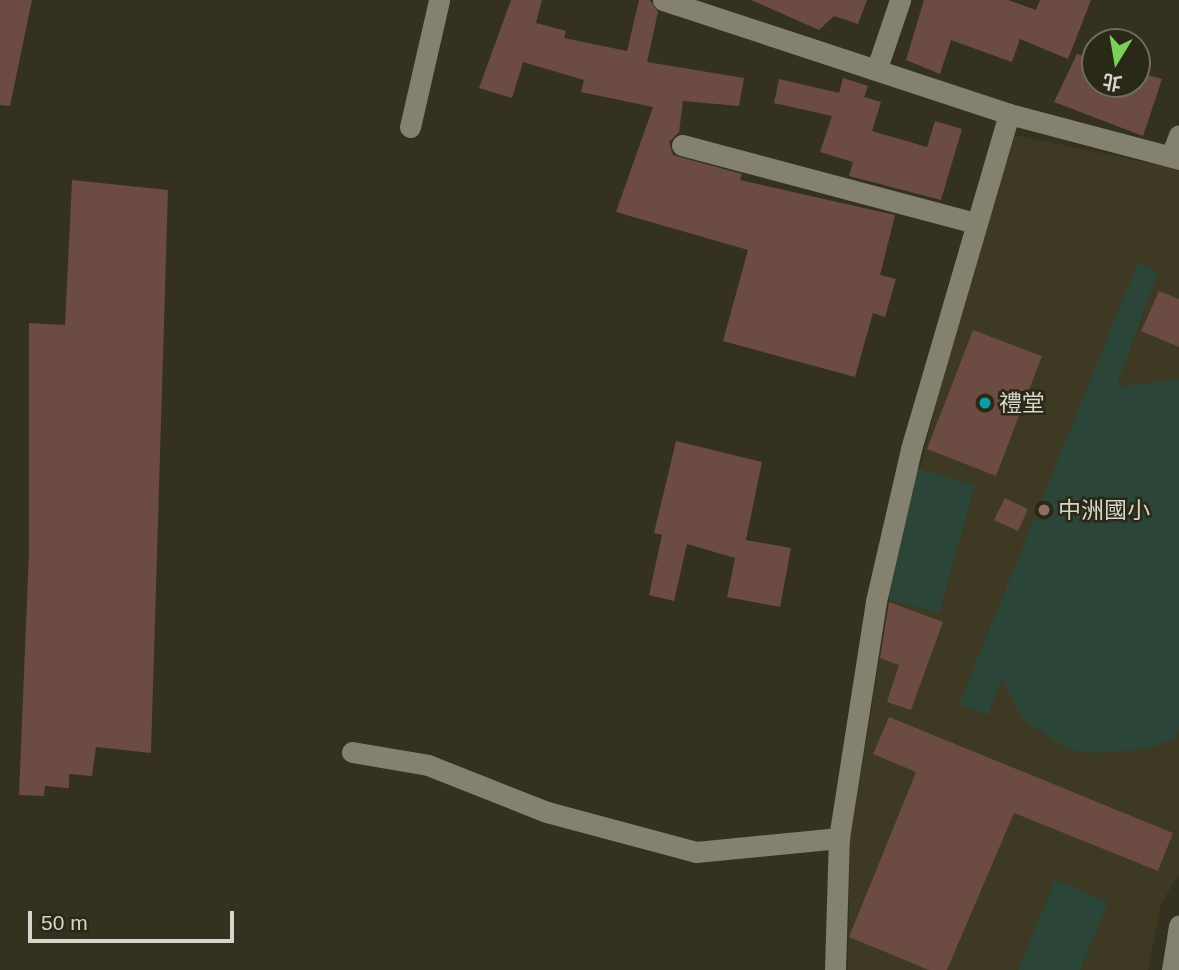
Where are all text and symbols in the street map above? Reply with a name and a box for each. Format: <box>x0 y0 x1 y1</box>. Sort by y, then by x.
north arrow <box>1081 28 1151 98</box>
text: 北 <box>1101 70 1124 94</box>
place label: 禮堂 <box>999 389 1045 417</box>
marker: 禮堂 <box>977 395 993 411</box>
place label: 中洲國小 <box>1058 496 1150 524</box>
marker: 中洲國小 <box>1036 502 1052 518</box>
scale bar <box>32 897 238 941</box>
text: 50 m <box>41 911 88 934</box>

